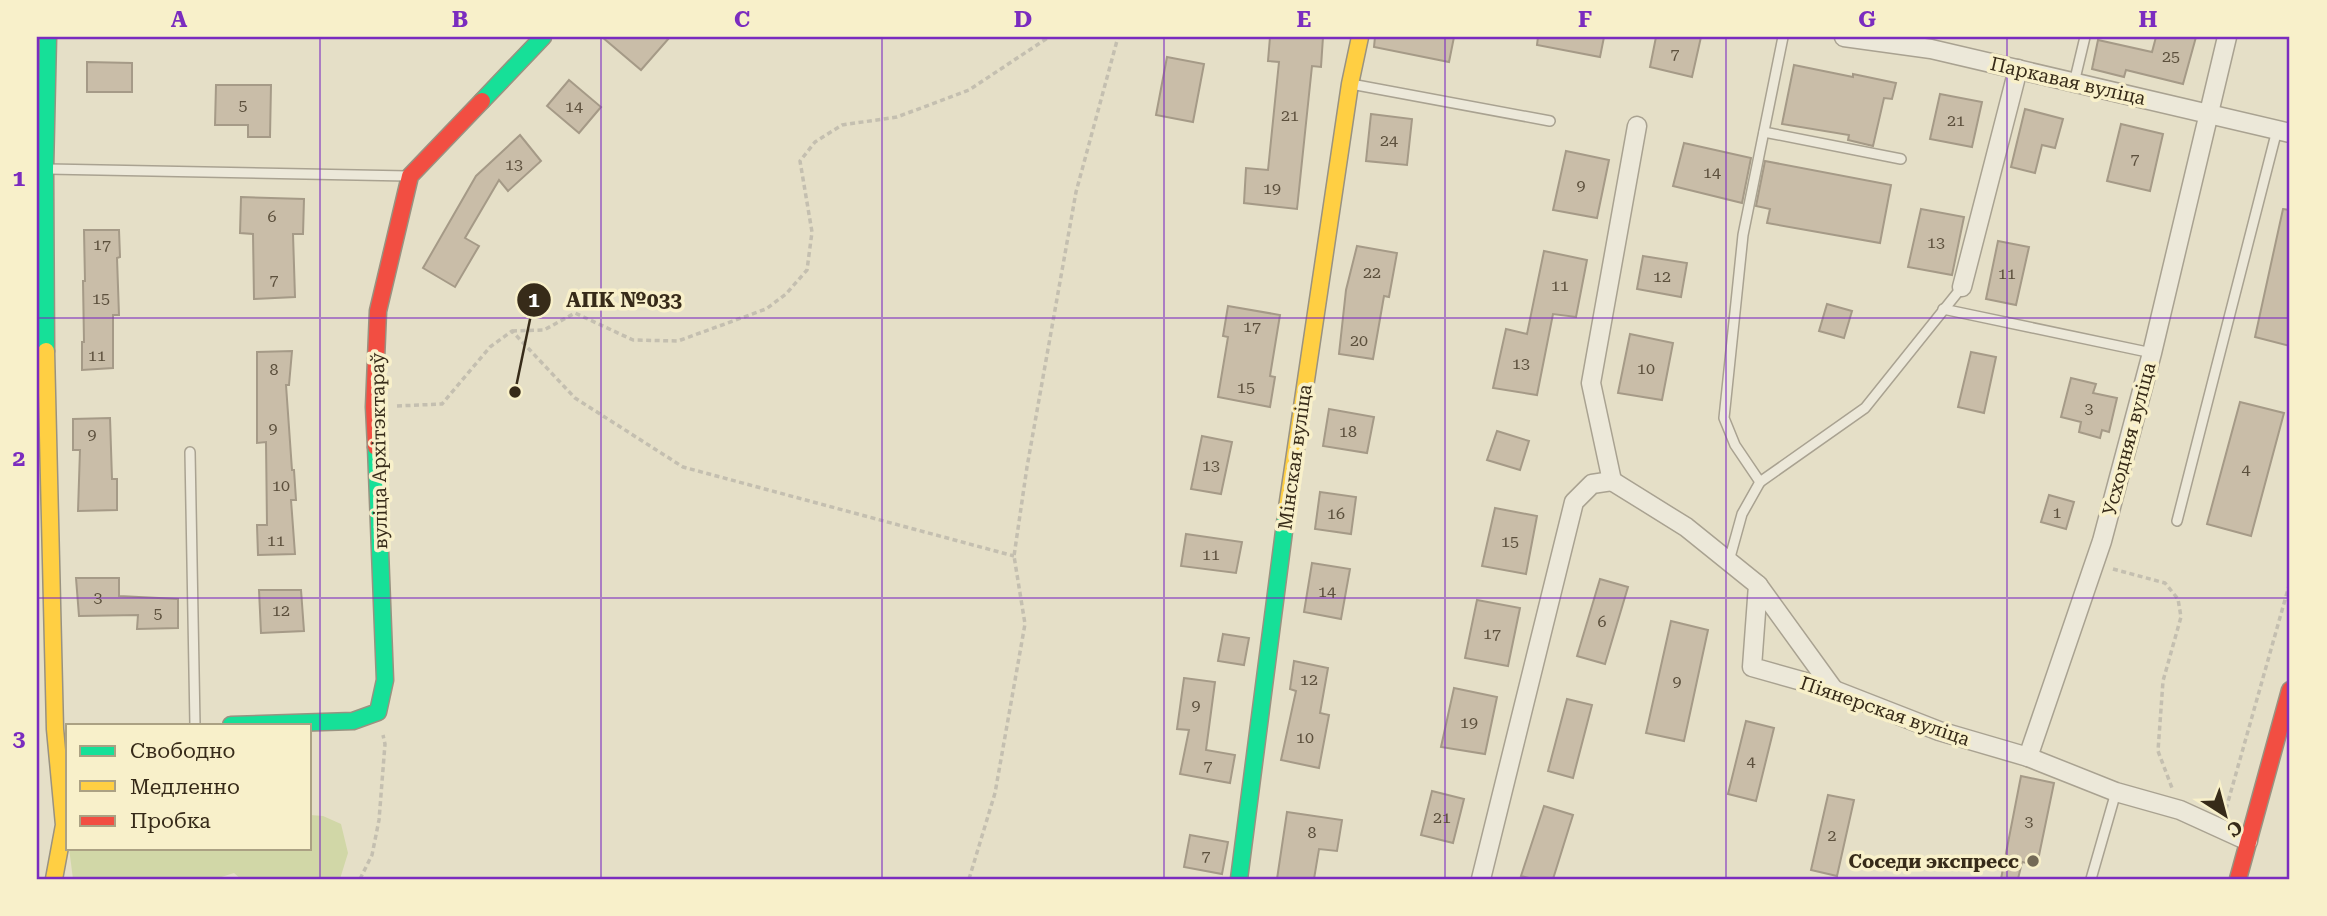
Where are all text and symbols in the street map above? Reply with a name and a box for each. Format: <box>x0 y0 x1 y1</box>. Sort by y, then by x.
text: A <box>171 6 188 33</box>
text: B <box>452 6 468 33</box>
text: C <box>734 6 750 33</box>
text: D <box>1014 6 1032 33</box>
text: E <box>1297 6 1311 33</box>
text: F <box>1578 6 1592 33</box>
text: G <box>1858 6 1876 33</box>
text: H <box>2139 6 2158 33</box>
house number: 7 <box>1671 44 1680 63</box>
house number: 25 <box>2162 47 2180 66</box>
street label: Паркавая вуліца <box>1988 52 2149 110</box>
house number: 5 <box>239 96 248 115</box>
house number: 14 <box>565 97 583 116</box>
house number: 21 <box>1281 106 1299 125</box>
house number: 21 <box>1947 111 1965 130</box>
house number: 24 <box>1380 131 1398 150</box>
house number: 7 <box>2131 149 2140 168</box>
house number: 13 <box>505 155 523 174</box>
house number: 14 <box>1703 163 1721 182</box>
text: 1 <box>13 165 26 192</box>
house number: 9 <box>1577 176 1586 195</box>
house number: 19 <box>1263 179 1281 198</box>
house number: 6 <box>268 207 277 226</box>
house number: 13 <box>1927 233 1945 252</box>
house number: 17 <box>93 235 111 254</box>
house number: 22 <box>1363 263 1381 282</box>
house number: 11 <box>1998 264 2016 283</box>
house number: 12 <box>1653 267 1671 286</box>
house number: 7 <box>270 270 279 289</box>
house number: 11 <box>1551 276 1569 295</box>
callout: АПК №033 <box>517 279 696 321</box>
text: 1 <box>528 288 540 312</box>
text: АПК №033 <box>566 288 682 312</box>
house number: 15 <box>92 289 110 308</box>
house number: 17 <box>1243 317 1261 336</box>
house number: 20 <box>1350 331 1368 350</box>
house number: 11 <box>88 346 106 365</box>
street label: вуліца Архітэктараў <box>366 352 392 550</box>
house number: 13 <box>1512 354 1530 373</box>
house number: 10 <box>1637 359 1655 378</box>
street label: Усходняя вуліца <box>2098 359 2161 518</box>
house number: 8 <box>270 360 279 379</box>
house number: 15 <box>1237 378 1255 397</box>
street label: Мінская вуліца <box>1273 382 1317 531</box>
house number: 3 <box>2085 399 2094 418</box>
house number: 9 <box>269 419 278 438</box>
house number: 18 <box>1339 422 1357 441</box>
house number: 9 <box>88 425 97 444</box>
text: 2 <box>13 445 25 472</box>
house number: 13 <box>1202 456 1220 475</box>
house number: 4 <box>2242 460 2251 479</box>
house number: 10 <box>272 476 290 495</box>
house number: 1 <box>2053 503 2062 522</box>
house number: 16 <box>1327 504 1345 523</box>
house number: 11 <box>267 531 285 550</box>
house number: 15 <box>1501 532 1519 551</box>
house number: 11 <box>1202 545 1220 564</box>
house number: 14 <box>1318 582 1336 601</box>
house number: 3 <box>94 588 103 607</box>
house number: 12 <box>272 601 290 620</box>
house number: 5 <box>154 604 163 623</box>
house number: 6 <box>1598 612 1607 631</box>
house number: 17 <box>1483 624 1501 643</box>
house number: 12 <box>1300 670 1318 689</box>
street label: Піянерская вуліца <box>1797 671 1973 751</box>
house number: 9 <box>1673 672 1682 691</box>
house number: 9 <box>1192 696 1201 715</box>
house number: 19 <box>1460 713 1478 732</box>
legend <box>66 724 312 850</box>
text: 3 <box>13 725 26 752</box>
house number: 10 <box>1296 728 1314 747</box>
text: Свободно <box>130 739 236 763</box>
house number: 4 <box>1747 752 1756 771</box>
house number: 7 <box>1204 756 1213 775</box>
text: Медленно <box>130 775 240 799</box>
north arrow <box>2190 780 2260 850</box>
house number: 21 <box>1433 808 1451 827</box>
text: Пробка <box>130 809 211 833</box>
house number: 3 <box>2025 812 2034 831</box>
text: С <box>2223 815 2247 842</box>
house number: 8 <box>1308 823 1317 842</box>
house number: 2 <box>1828 826 1837 845</box>
house number: 7 <box>1202 846 1211 865</box>
place label: Соседи экспресс <box>1848 850 2019 873</box>
marker: Соседи экспресс <box>2025 853 2041 869</box>

